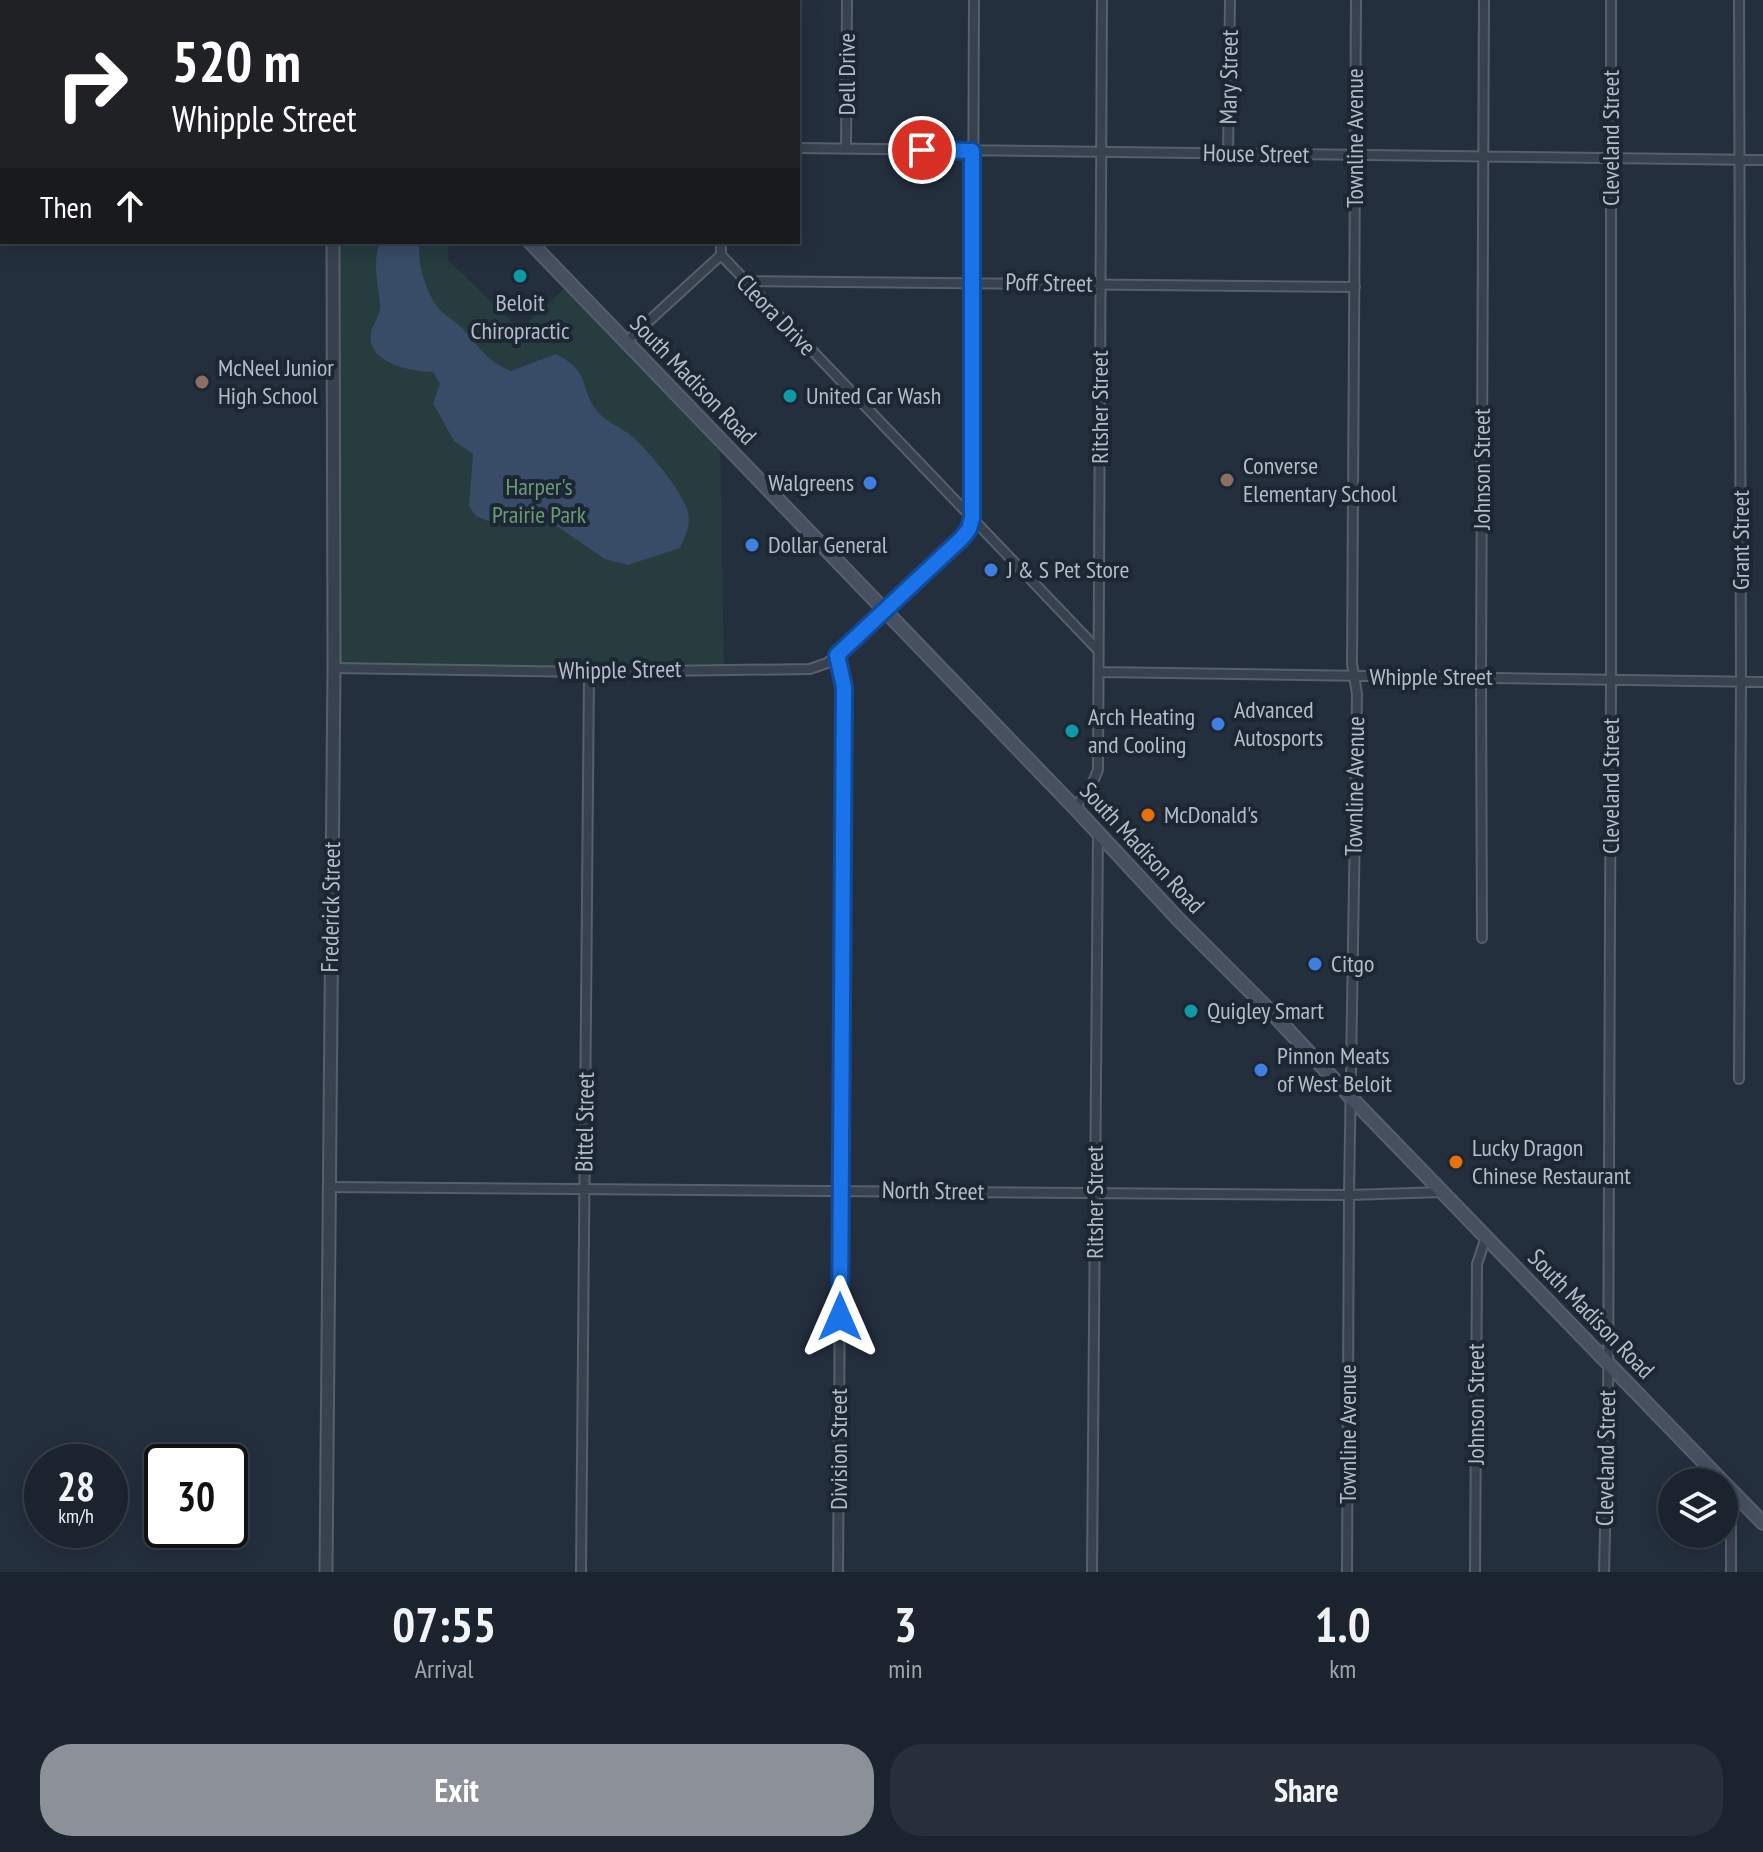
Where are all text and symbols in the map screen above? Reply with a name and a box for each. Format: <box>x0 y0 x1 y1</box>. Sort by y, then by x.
text: 520 m <box>172 25 301 97</box>
street label: Mary Street <box>1212 29 1245 125</box>
icon: right <box>40 32 144 136</box>
street label: Dell Drive <box>831 33 862 115</box>
street label: Townline Avenue <box>1339 68 1370 208</box>
street label: Cleveland Street <box>1595 70 1626 206</box>
text: Whipple Street <box>172 95 357 142</box>
pin <box>888 116 956 184</box>
icon: arrive <box>900 128 944 172</box>
street label: House Street <box>1203 137 1310 170</box>
icon: ahead <box>108 184 152 228</box>
text: Then <box>40 187 92 226</box>
street label: Poff Street <box>1005 266 1093 299</box>
marker: Beloit Chiropractic <box>511 267 529 285</box>
street label: Cleora Drive <box>730 267 823 362</box>
place label: Beloit Chiropractic <box>470 287 570 346</box>
street label: South Madison Road <box>624 308 763 451</box>
street label: Ritsher Street <box>1084 350 1115 464</box>
place label: McNeel Junior High School <box>218 352 334 411</box>
marker: McNeel Junior High School <box>193 373 211 391</box>
place label: United Car Wash <box>806 380 941 411</box>
marker: United Car Wash <box>781 387 799 405</box>
street label: Johnson Street <box>1466 408 1497 531</box>
place label: Converse Elementary School <box>1243 450 1397 509</box>
place label: Walgreens <box>768 467 854 498</box>
park label: Harper's Prairie Park <box>492 471 587 530</box>
marker: Converse Elementary School <box>1218 471 1236 489</box>
marker: Walgreens <box>861 474 879 492</box>
street label: Grant Street <box>1725 490 1756 590</box>
place label: Dollar General <box>768 529 888 560</box>
marker: Dollar General <box>743 536 761 554</box>
place label: J & S Pet Store <box>1006 554 1129 585</box>
marker: J & S Pet Store <box>982 561 1000 579</box>
street label: Whipple Street <box>558 653 682 686</box>
street label: Whipple Street <box>1369 661 1493 692</box>
place label: Advanced Autosports <box>1234 694 1323 753</box>
place label: Arch Heating and Cooling <box>1088 701 1195 760</box>
marker: Advanced Autosports <box>1209 715 1227 733</box>
street label: Townline Avenue <box>1338 716 1371 856</box>
street label: Cleveland Street <box>1595 718 1626 854</box>
marker: Arch Heating and Cooling <box>1063 722 1081 740</box>
street label: South Madison Road <box>1073 775 1211 920</box>
place label: McDonald's <box>1164 799 1258 830</box>
marker: McDonald's <box>1139 806 1157 824</box>
street label: Frederick Street <box>314 841 347 973</box>
place label: Citgo <box>1331 948 1374 979</box>
marker: Citgo <box>1306 955 1324 973</box>
place label: Quigley Smart <box>1207 995 1324 1026</box>
marker: Quigley Smart <box>1182 1002 1200 1020</box>
place label: Pinnon Meats of West Beloit <box>1277 1040 1392 1099</box>
marker: Pinnon Meats of West Beloit <box>1252 1061 1270 1079</box>
street label: Bittel Street <box>568 1071 601 1172</box>
place label: Lucky Dragon Chinese Restaurant <box>1472 1132 1631 1191</box>
street label: Ritsher Street <box>1079 1145 1110 1259</box>
marker: Lucky Dragon Chinese Restaurant <box>1447 1153 1465 1171</box>
street label: North Street <box>882 1174 985 1207</box>
street label: South Madison Road <box>1522 1242 1661 1385</box>
position arrow <box>798 1275 882 1359</box>
street label: Johnson Street <box>1460 1343 1491 1466</box>
street label: Townline Avenue <box>1332 1364 1363 1504</box>
street label: Division Street <box>823 1388 854 1510</box>
street label: Cleveland Street <box>1589 1389 1622 1526</box>
speed limit sign: 30 <box>144 1444 248 1548</box>
text: 28 <box>57 1460 95 1512</box>
map controls <box>1658 1468 1738 1548</box>
button: layers <box>1658 1468 1738 1548</box>
text: km/h <box>58 1503 94 1529</box>
text: 07:55 <box>392 1593 496 1655</box>
text: 3 <box>894 1593 917 1655</box>
text: 1.0 <box>1315 1593 1371 1655</box>
text: Arrival <box>415 1652 474 1685</box>
text: min <box>888 1652 922 1685</box>
text: km <box>1329 1652 1356 1685</box>
button: Exit <box>40 1744 874 1836</box>
button: Share <box>890 1744 1723 1836</box>

